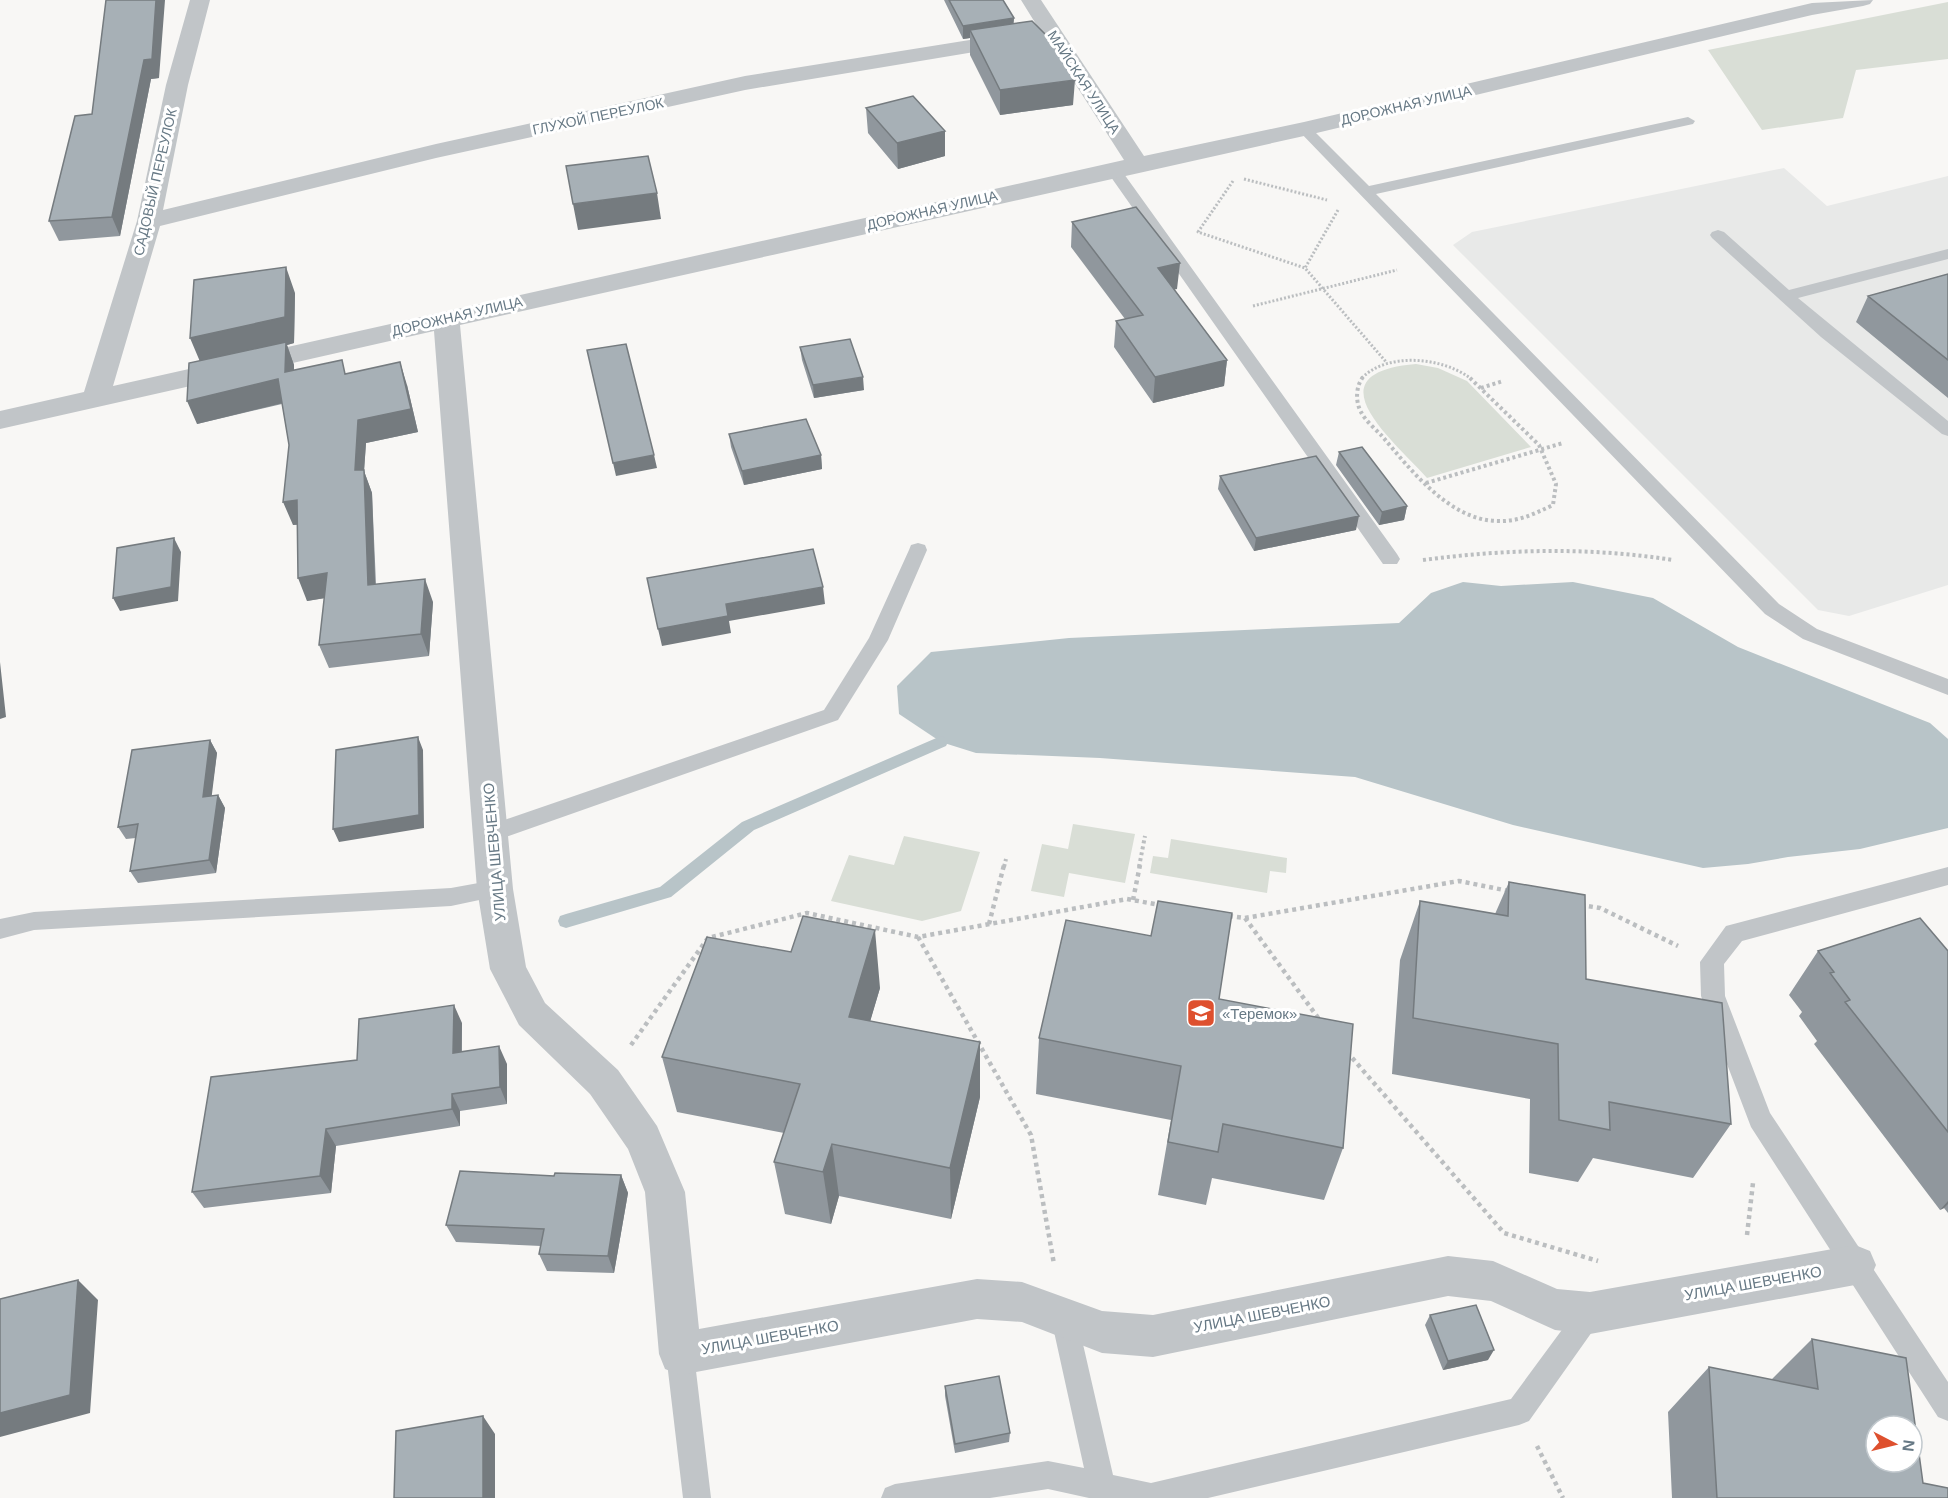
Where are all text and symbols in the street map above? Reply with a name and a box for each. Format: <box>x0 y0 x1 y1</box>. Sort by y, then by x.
street label: МАЙСКАЯ УЛИЦА <box>1045 27 1125 137</box>
street label: ДОРОЖНАЯ УЛИЦА <box>1339 82 1474 128</box>
street label: ГЛУХОЙ ПЕРЕУЛОК <box>531 93 666 138</box>
street label: САДОВЫЙ ПЕРЕУЛОК <box>129 106 180 257</box>
street label: ДОРОЖНАЯ УЛИЦА <box>865 187 1000 233</box>
street label: ДОРОЖНАЯ УЛИЦА <box>390 293 525 339</box>
street label: УЛИЦА ШЕВЧЕНКО <box>479 782 509 922</box>
school or university icon: «Теремок» <box>1185 997 1217 1029</box>
place label: «Теремок» <box>1222 1005 1297 1022</box>
street label: УЛИЦА ШЕВЧЕНКО <box>1683 1263 1823 1303</box>
street label: УЛИЦА ШЕВЧЕНКО <box>1192 1292 1332 1336</box>
street label: УЛИЦА ШЕВЧЕНКО <box>700 1317 840 1357</box>
north arrow <box>1864 1414 1924 1474</box>
text: N <box>1899 1439 1918 1453</box>

